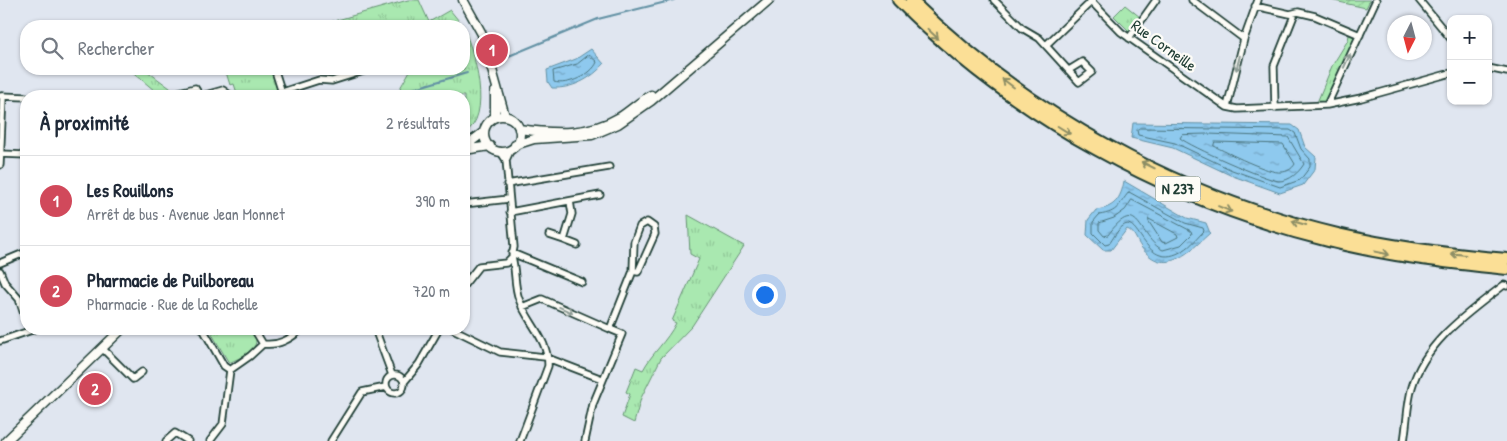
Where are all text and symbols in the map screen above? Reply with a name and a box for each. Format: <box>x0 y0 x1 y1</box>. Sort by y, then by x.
street label: Rue Corneille <box>1127 14 1202 76</box>
north arrow <box>1387 15 1432 60</box>
map controls <box>1447 15 1492 105</box>
button: + <box>1447 15 1492 60</box>
search box <box>20 20 470 75</box>
one-way arrow <box>927 28 940 40</box>
pin: 1 <box>476 31 508 69</box>
icon: search <box>38 34 66 62</box>
text: Rechercher <box>78 35 155 61</box>
one-way arrow <box>1343 54 1353 69</box>
one-way arrow <box>1233 55 1242 71</box>
button: − <box>1447 60 1492 105</box>
one-way arrow <box>1002 77 1015 88</box>
text: À proximité <box>40 108 129 137</box>
text: 2 résultats <box>386 112 450 134</box>
one-way arrow <box>1056 126 1070 136</box>
one-way arrow <box>1141 159 1156 169</box>
road number: N 237 <box>1156 176 1200 202</box>
text: Les Rouillons <box>87 177 173 203</box>
text: 1 <box>53 190 59 212</box>
text: 390 m <box>415 190 450 212</box>
text: Arrêt de bus · Avenue Jean Monnet <box>87 203 285 225</box>
one-way arrow <box>1218 205 1233 214</box>
one-way arrow <box>1292 218 1308 228</box>
one-way arrow <box>1373 248 1389 258</box>
one-way arrow <box>1451 249 1467 259</box>
text: Pharmacie de Puilboreau <box>87 267 254 293</box>
text: 2 <box>52 280 60 302</box>
text: 720 m <box>413 280 450 302</box>
your location <box>752 282 778 308</box>
text: Pharmacie · Rue de la Rochelle <box>87 293 258 315</box>
one-way arrow <box>558 305 573 315</box>
pin: 2 <box>79 370 111 408</box>

